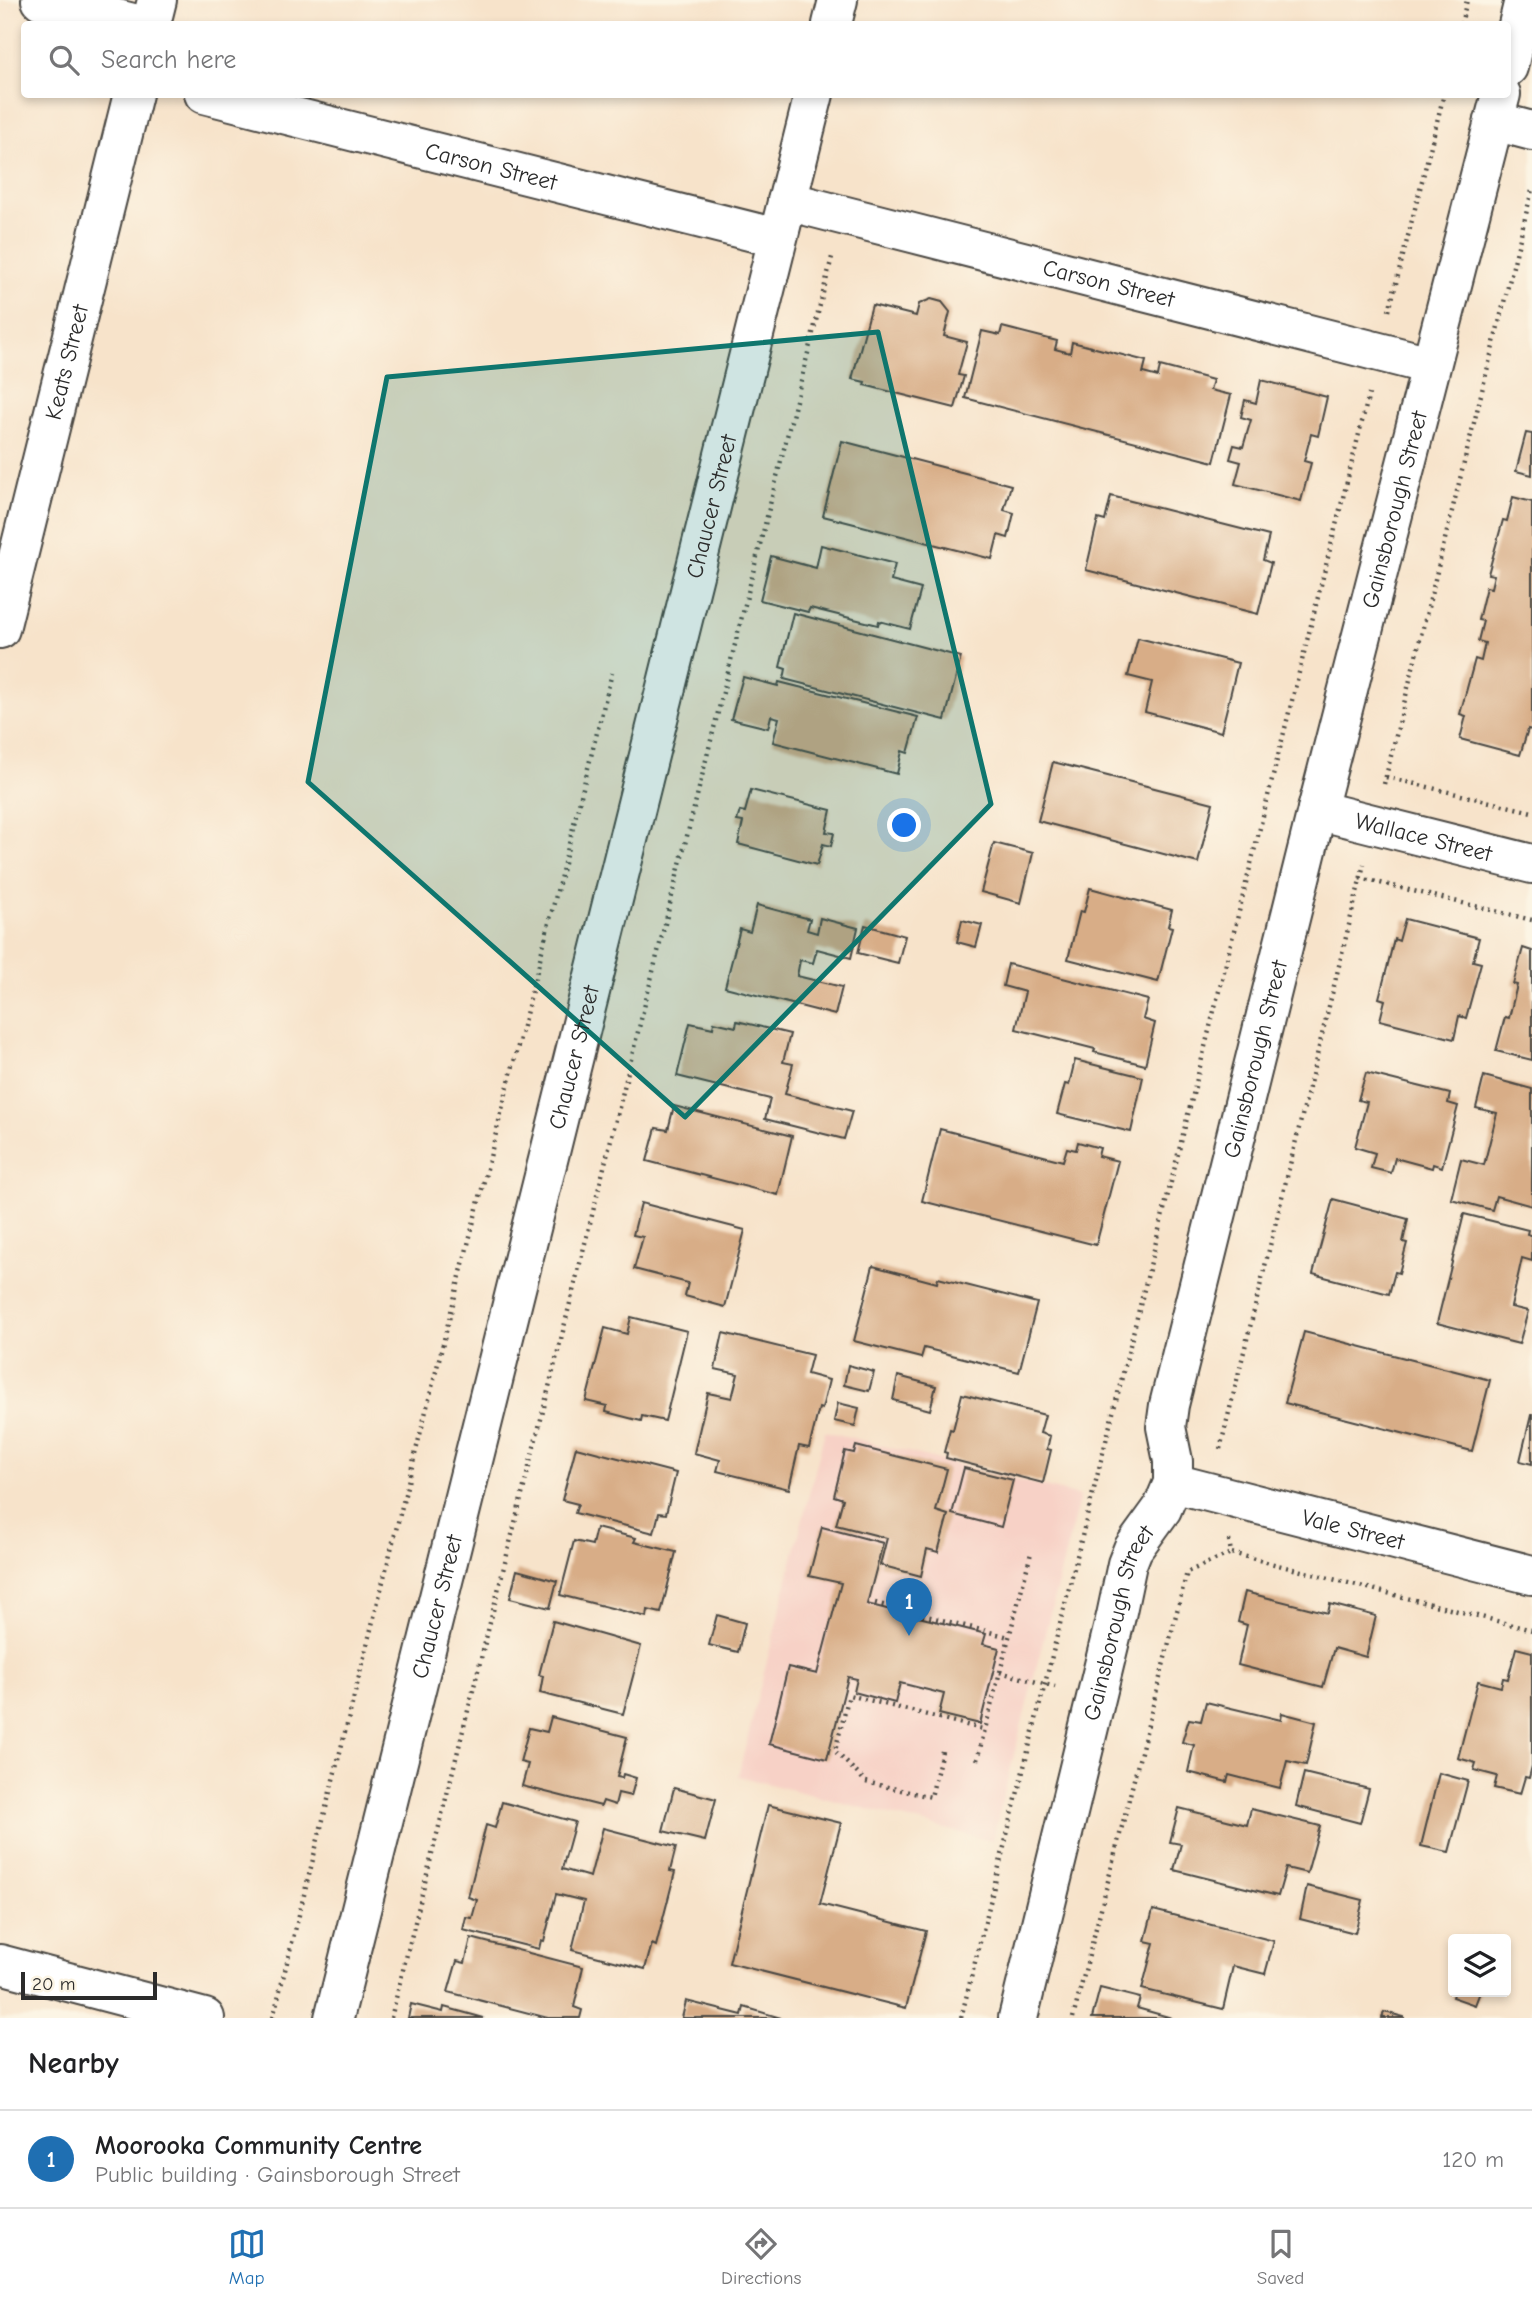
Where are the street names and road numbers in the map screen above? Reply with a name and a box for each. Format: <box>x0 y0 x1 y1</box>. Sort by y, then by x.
street label: Carson Street <box>422 137 561 196</box>
street label: Carson Street <box>1040 253 1179 313</box>
street label: Keats Street <box>39 300 94 423</box>
street label: Gainsborough Street <box>1356 407 1433 611</box>
street label: Chaucer Street <box>680 430 742 581</box>
street label: Wallace Street <box>1352 807 1496 867</box>
street label: Gainsborough Street <box>1217 956 1293 1161</box>
street label: Chaucer Street <box>543 981 605 1132</box>
street label: Vale Street <box>1299 1503 1409 1556</box>
street label: Gainsborough Street <box>1077 1519 1160 1723</box>
street label: Chaucer Street <box>406 1531 468 1681</box>

